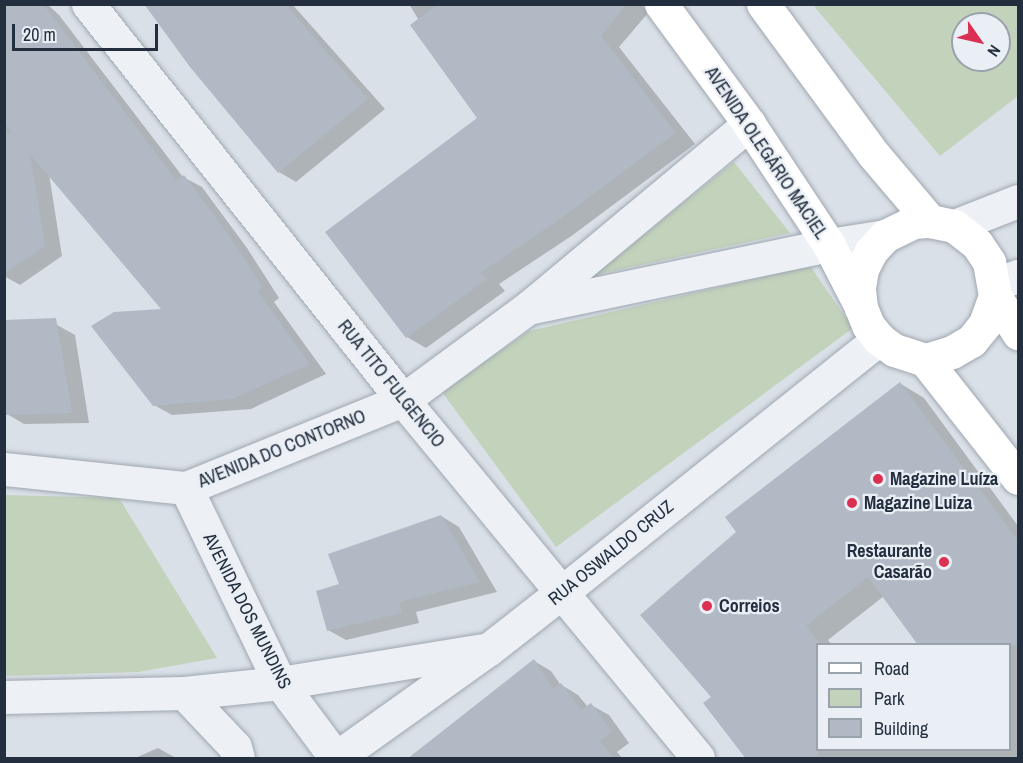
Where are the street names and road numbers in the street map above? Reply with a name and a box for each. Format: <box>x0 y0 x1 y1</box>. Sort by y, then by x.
street label: AVENIDA OLEGÁRIO MACIEL <box>700 62 832 244</box>
street label: RUA TITO FULGENCIO <box>333 315 449 453</box>
street label: AVENIDA DO CONTORNO <box>195 405 369 493</box>
street label: RUA OSWALDO CRUZ <box>544 496 678 610</box>
street label: AVENIDA DOS MUNDINS <box>198 529 296 693</box>

